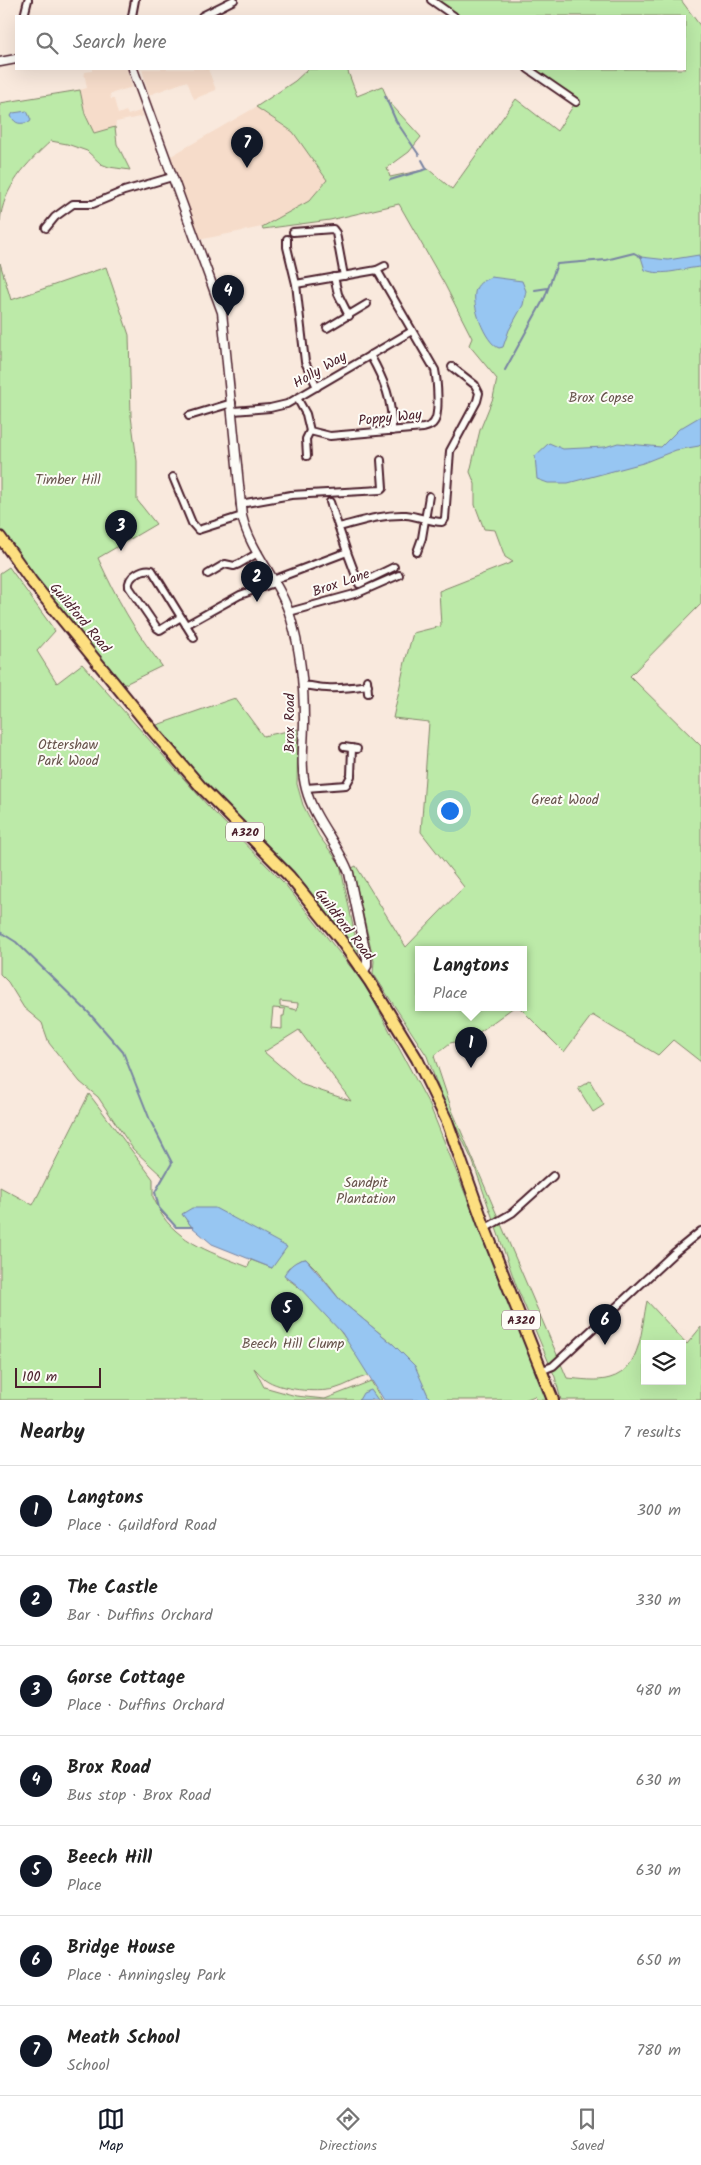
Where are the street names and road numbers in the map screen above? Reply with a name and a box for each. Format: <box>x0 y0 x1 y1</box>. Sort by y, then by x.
street label: Holly Way <box>289 346 351 394</box>
street label: Poppy Way <box>357 404 423 432</box>
street label: Brox Lane <box>309 563 373 603</box>
street label: Guildford Road <box>44 578 117 659</box>
street label: Brox Road <box>279 692 301 753</box>
road number: A320 <box>226 822 264 842</box>
street label: Guildford Road <box>309 884 380 966</box>
road number: A320 <box>502 1310 540 1330</box>

